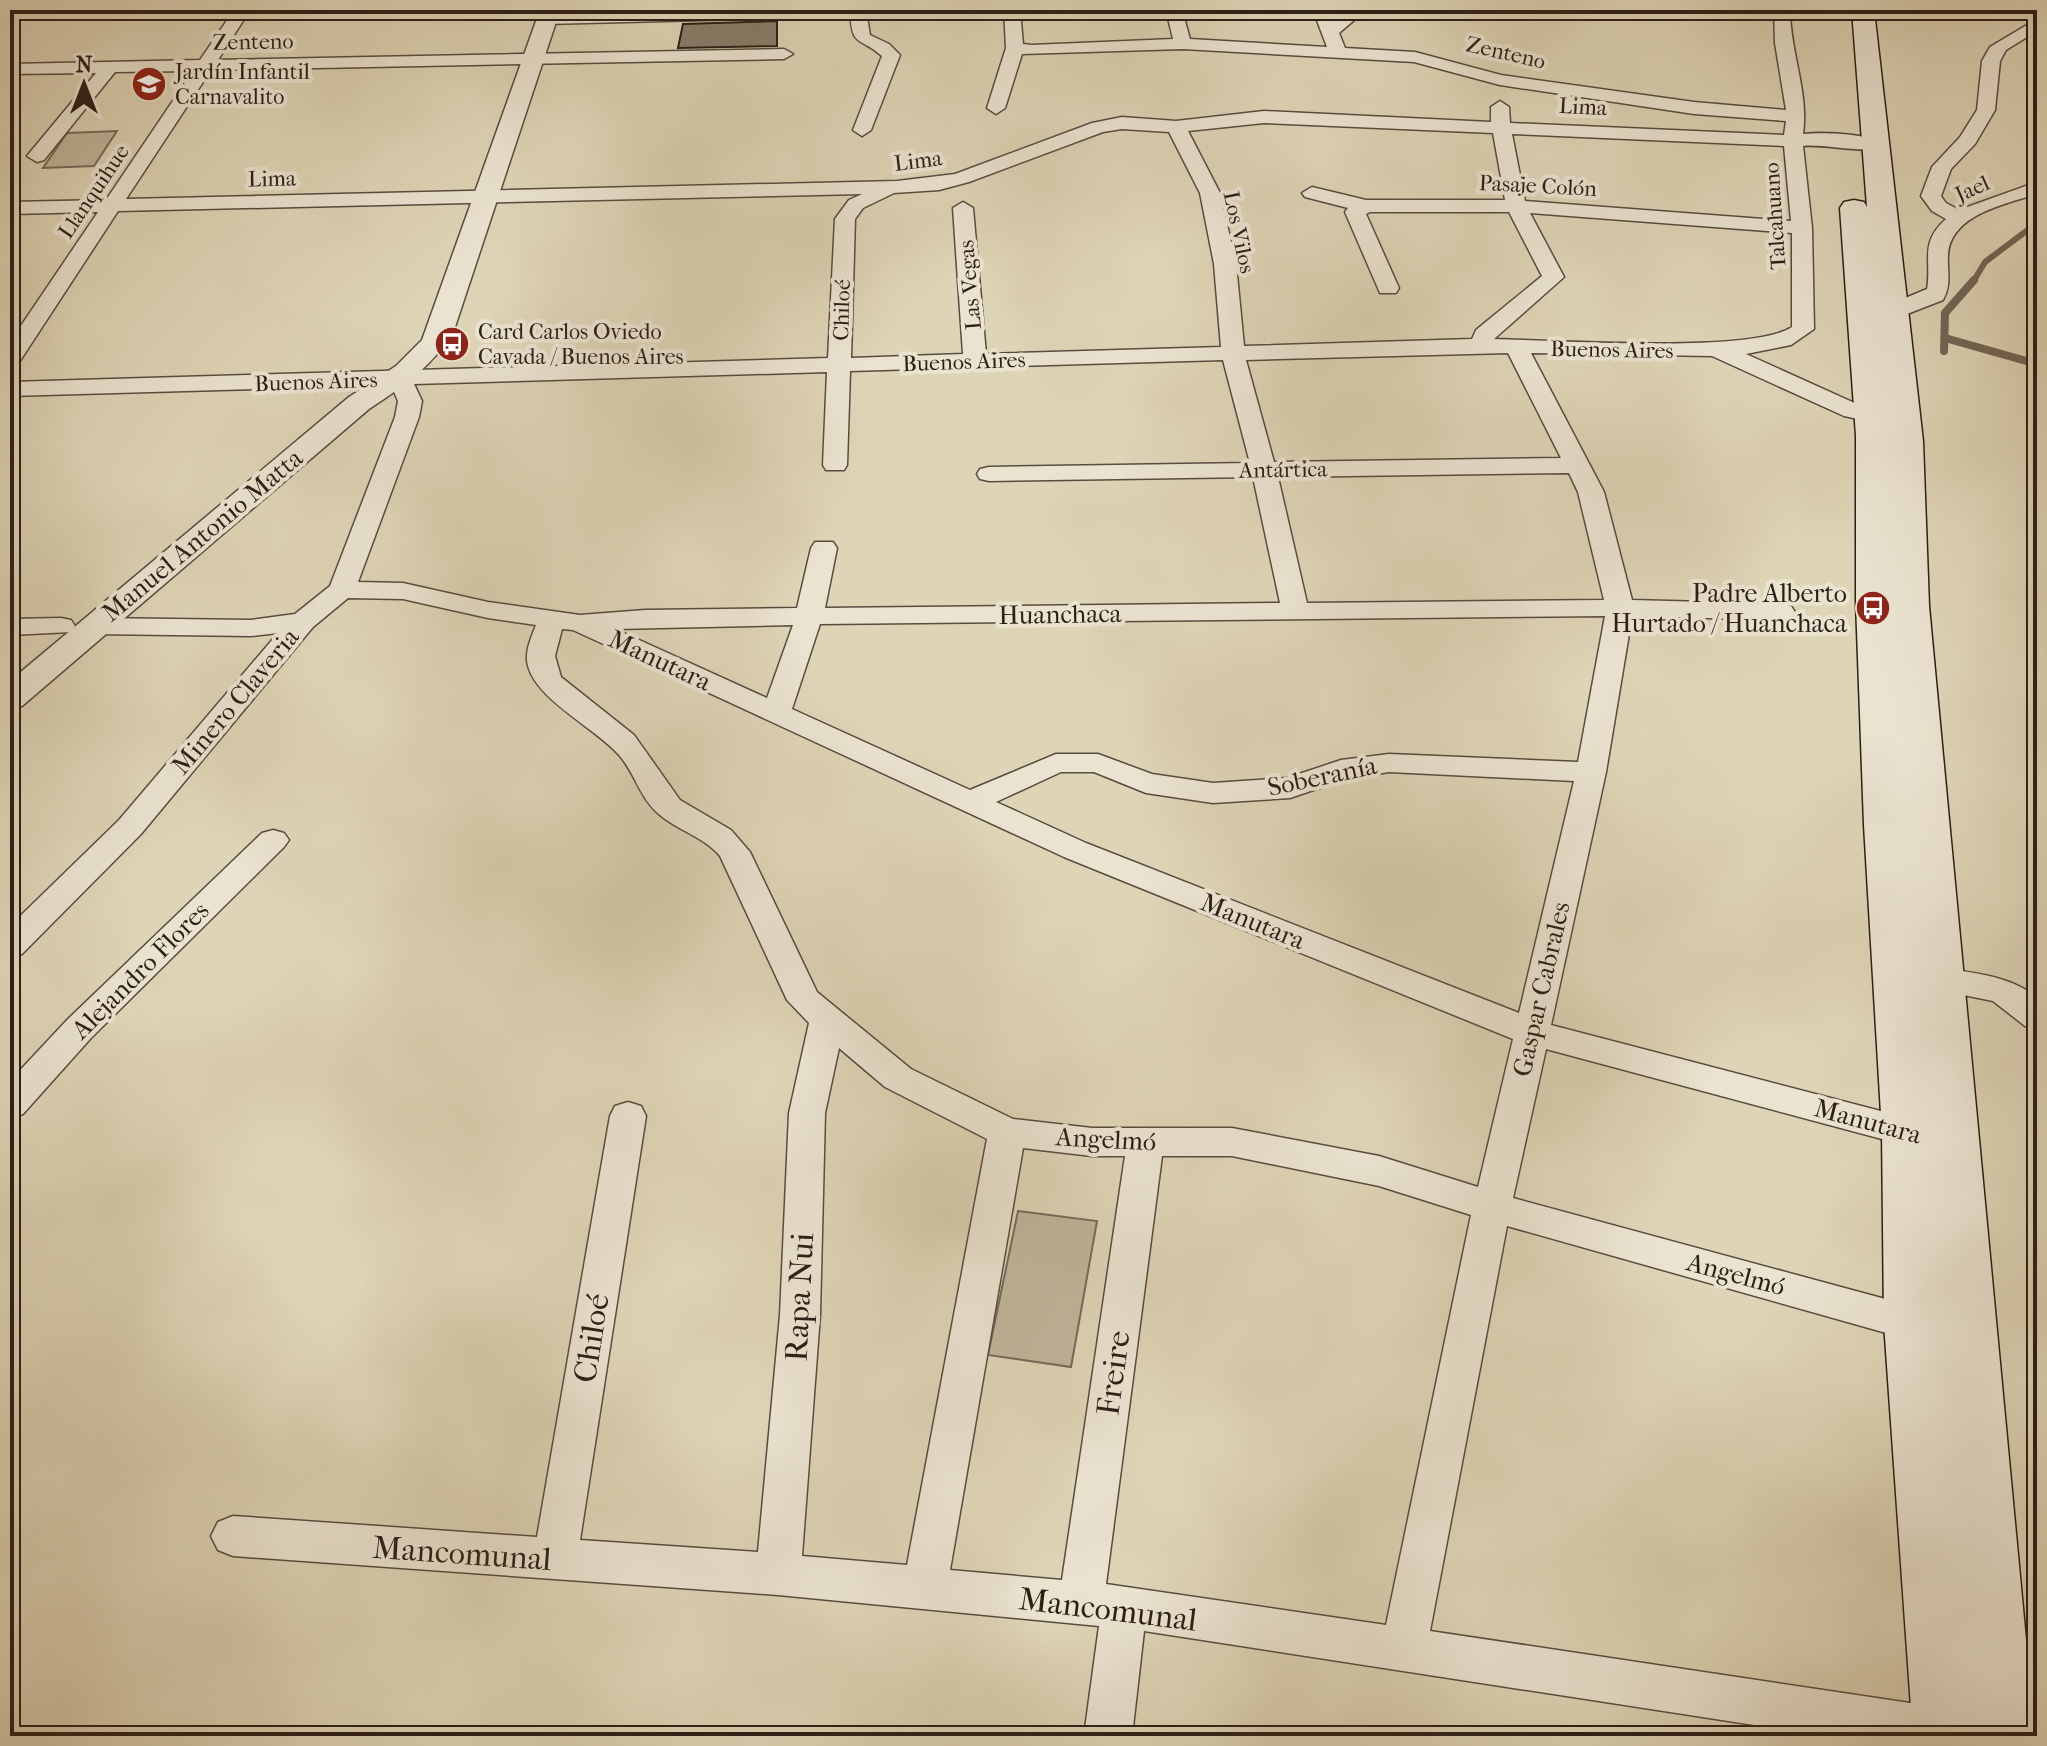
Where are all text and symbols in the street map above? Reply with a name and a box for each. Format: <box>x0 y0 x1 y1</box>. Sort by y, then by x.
street label: Zenteno <box>212 28 294 56</box>
street label: Zenteno <box>1463 31 1548 75</box>
north arrow <box>44 44 124 124</box>
text: N <box>76 52 93 78</box>
place label: Jardín Infantil Carnavalito <box>173 59 310 110</box>
school or university icon: Jardín Infantil Carnavalito <box>130 65 168 103</box>
street label: Lima <box>1558 93 1609 121</box>
street label: Llanquihue <box>53 140 135 244</box>
street label: Lima <box>893 145 944 177</box>
street label: Talcahuano <box>1758 161 1792 270</box>
street label: Lima <box>248 166 297 192</box>
street label: Pasaje Colón <box>1478 170 1598 202</box>
street label: Jael <box>1949 170 1994 209</box>
street label: Los Vilos <box>1218 189 1260 276</box>
street label: Las Vegas <box>953 239 987 331</box>
street label: Chiloé <box>828 279 856 341</box>
place label: Card Carlos Oviedo Cavada / Buenos Aires <box>478 319 684 370</box>
bus stop icon: Card Carlos Oviedo Cavada / Buenos Aires <box>433 325 471 363</box>
street label: Buenos Aires <box>1550 336 1674 364</box>
street label: Buenos Aires <box>902 347 1026 377</box>
street label: Buenos Aires <box>254 367 378 397</box>
street label: Manuel Antonio Matta <box>96 442 310 628</box>
street label: Antártica <box>1238 456 1328 484</box>
place label: Padre Alberto Hurtado / Huanchaca <box>1611 578 1848 639</box>
bus stop icon: Padre Alberto Hurtado / Huanchaca <box>1854 589 1892 627</box>
street label: Huanchaca <box>998 598 1123 631</box>
street label: Minero Claveria <box>165 621 306 781</box>
street label: Manutara <box>604 623 717 698</box>
street label: Soberanía <box>1265 750 1381 803</box>
street label: Manutara <box>1196 887 1310 957</box>
street label: Alejandro Flores <box>64 895 216 1046</box>
street label: Gaspar Cabrales <box>1506 899 1577 1079</box>
street label: Manutara <box>1811 1092 1926 1151</box>
street label: Angelmó <box>1054 1121 1157 1158</box>
street label: Rapa Nui <box>778 1231 821 1362</box>
street label: Angelmó <box>1682 1246 1788 1302</box>
street label: Chiloé <box>566 1291 617 1385</box>
street label: Freire <box>1089 1328 1138 1418</box>
street label: Mancomunal <box>371 1529 553 1578</box>
street label: Mancomunal <box>1017 1580 1199 1639</box>

